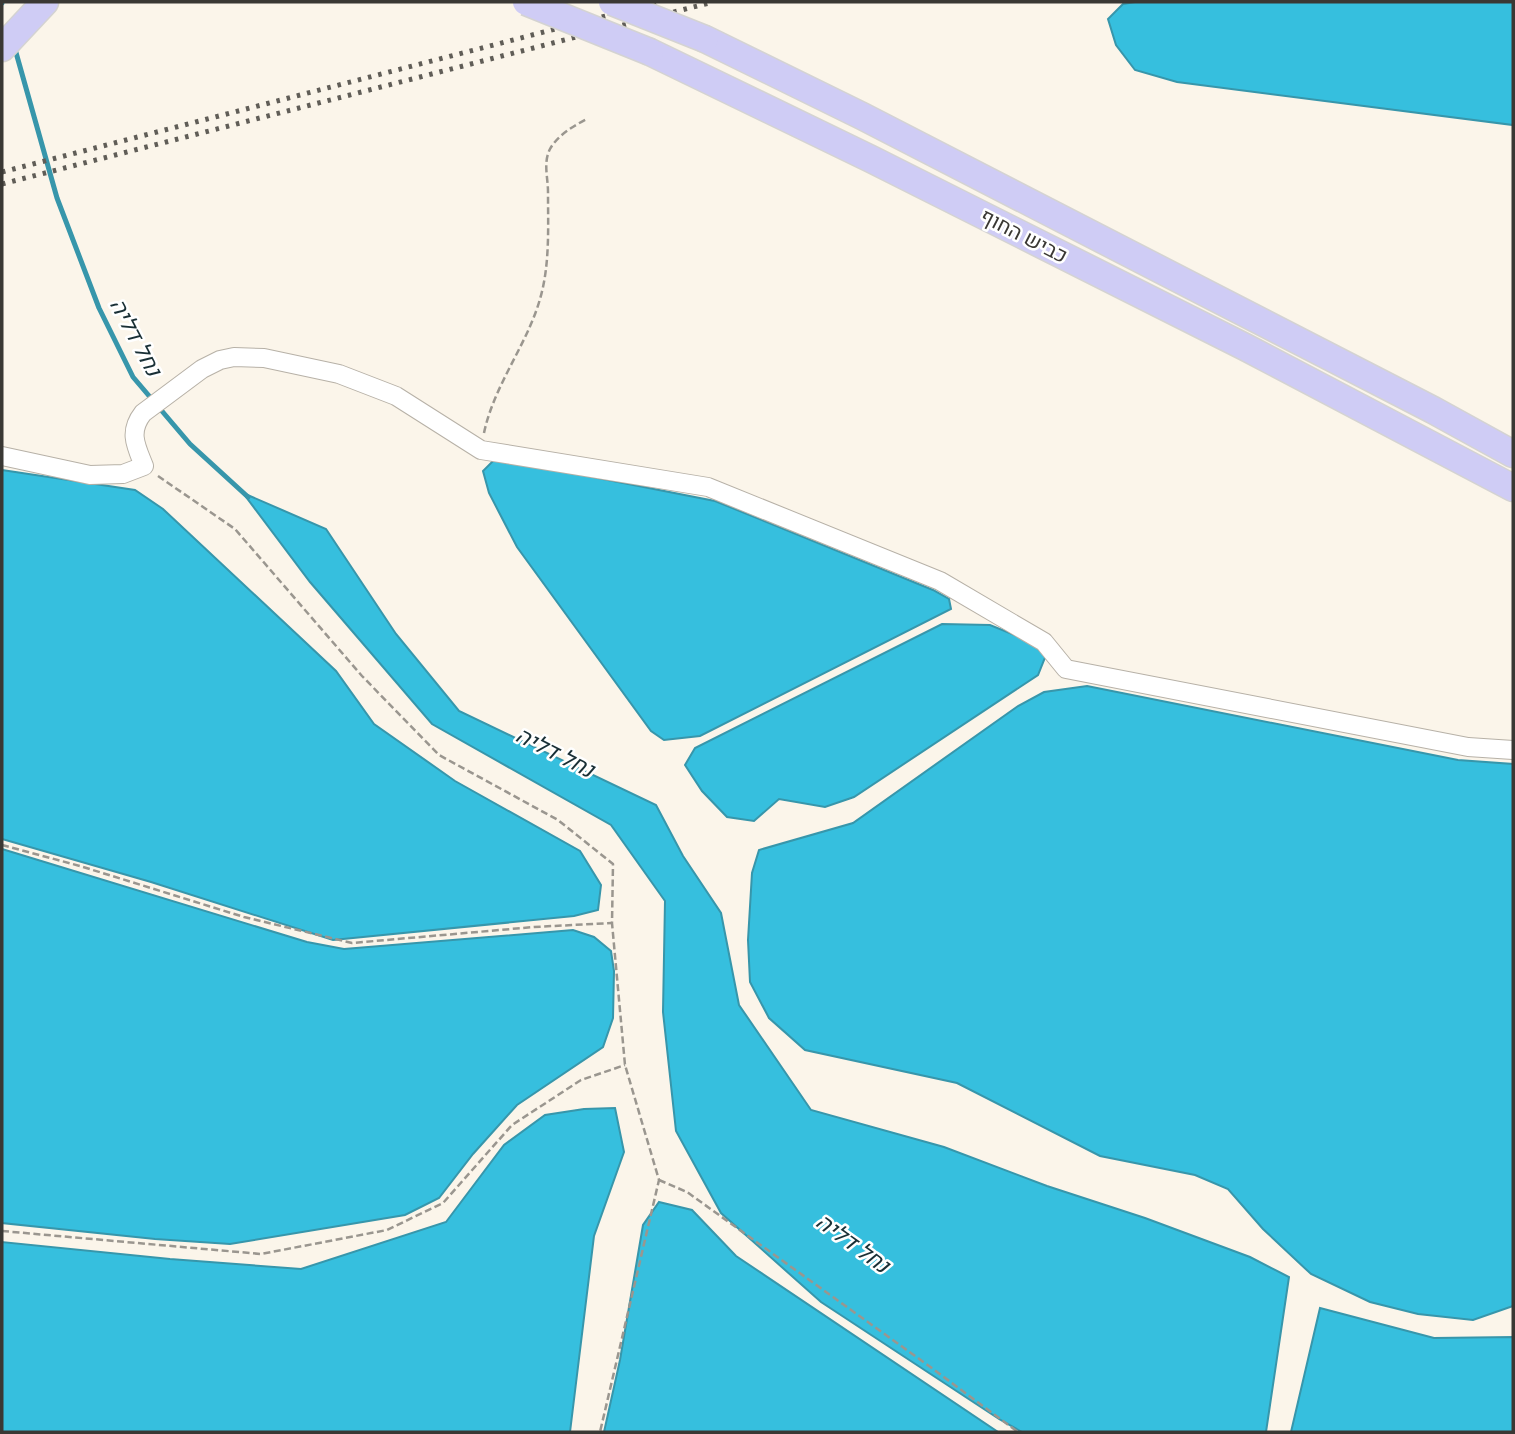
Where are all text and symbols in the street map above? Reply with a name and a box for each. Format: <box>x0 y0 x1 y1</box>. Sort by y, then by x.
street label: כביש החוף <box>977 202 1072 268</box>
water label: נחל דליה <box>105 293 170 382</box>
water label: נחל דליה <box>512 720 601 783</box>
water label: נחל דליה <box>811 1206 897 1279</box>

